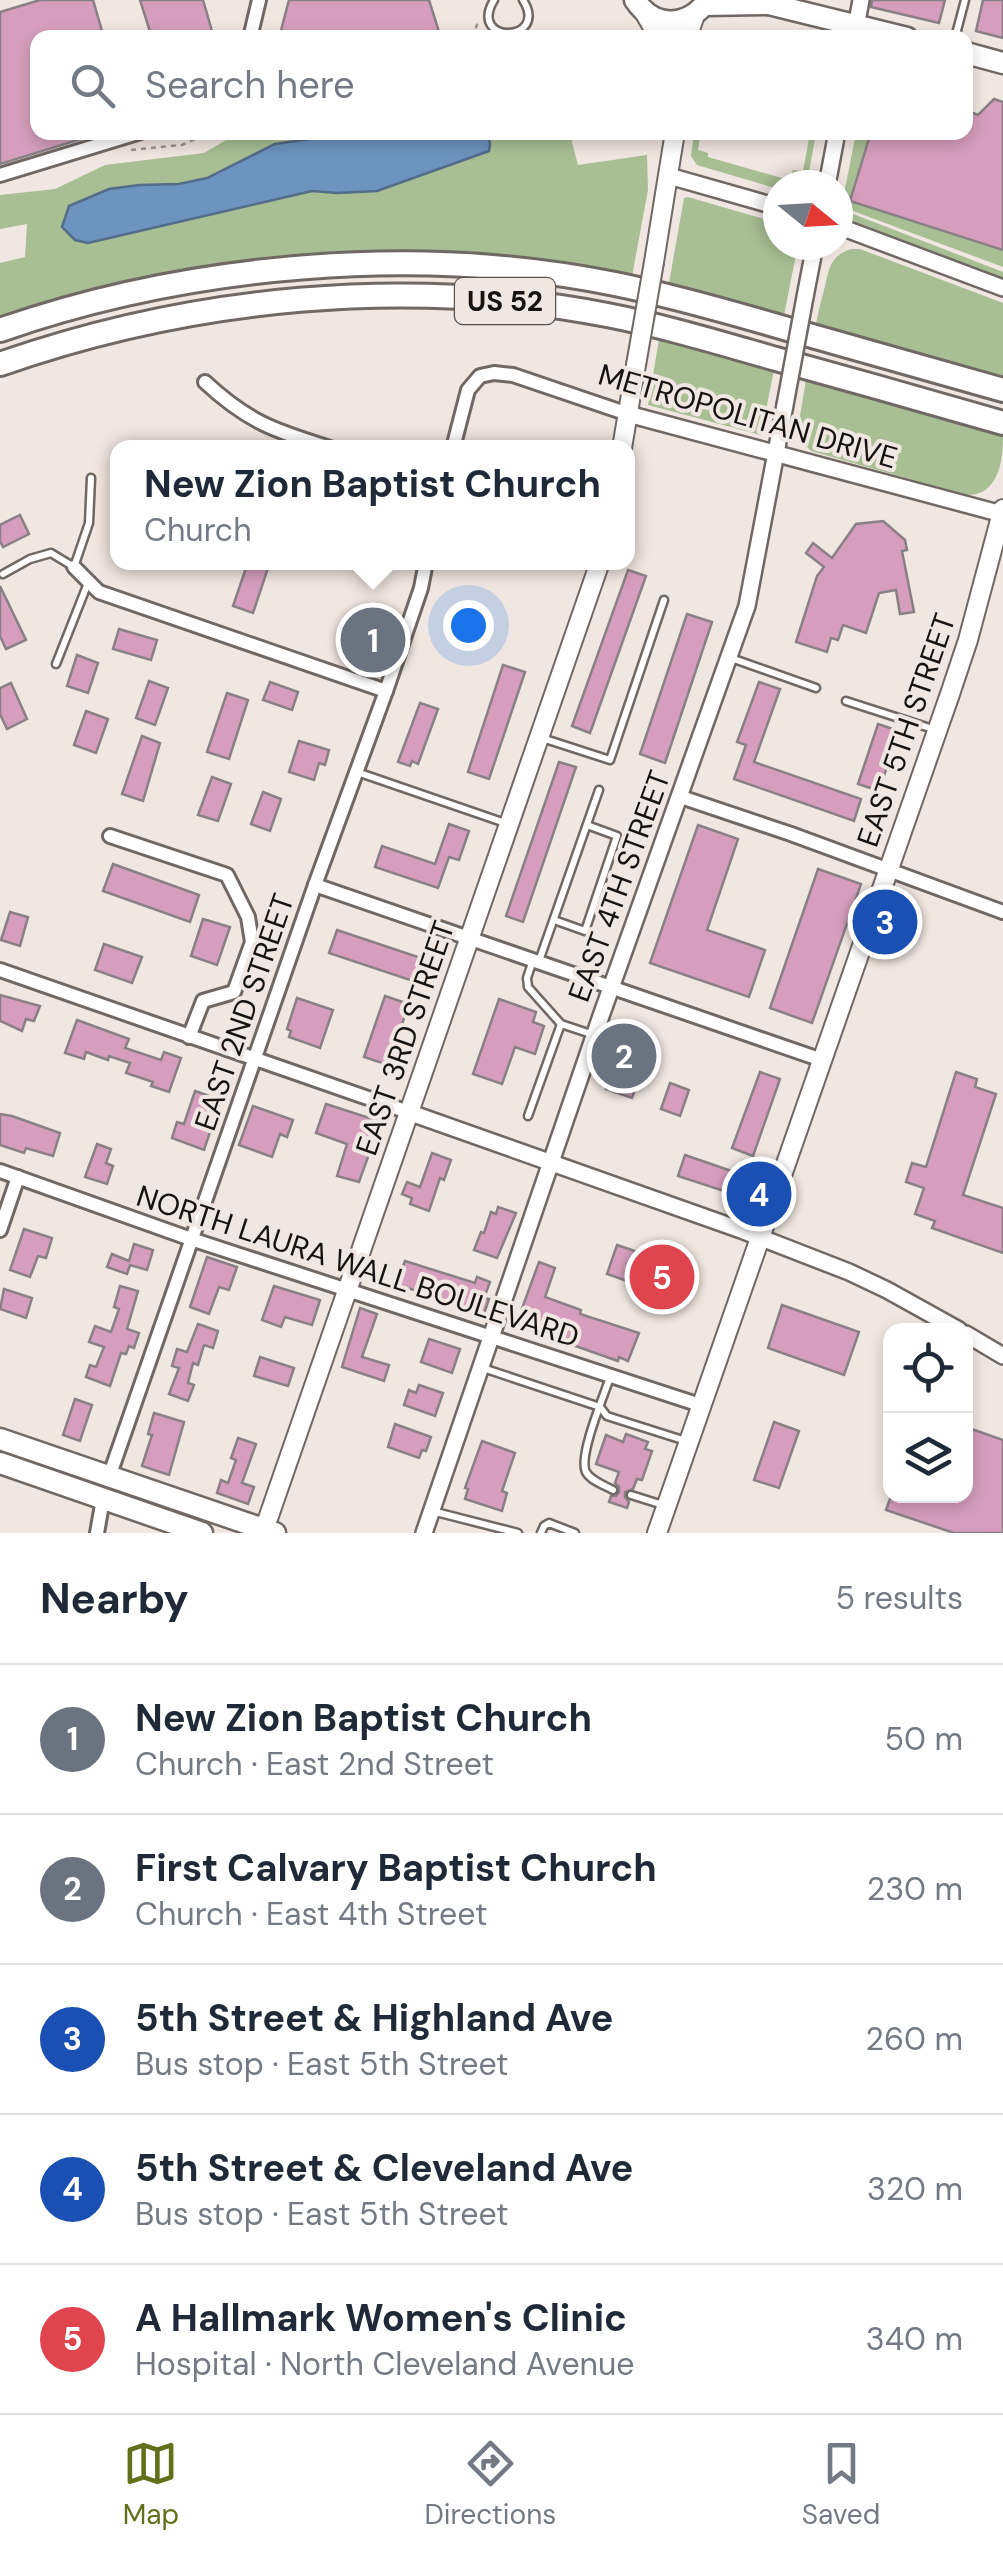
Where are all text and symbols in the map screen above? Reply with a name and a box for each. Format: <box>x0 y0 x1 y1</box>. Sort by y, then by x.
search box <box>30 30 973 140</box>
icon: search <box>65 58 120 113</box>
text: Search here <box>145 60 355 110</box>
north arrow <box>763 170 853 260</box>
road number: US 52 <box>455 278 555 324</box>
street label: METROPOLITAN DRIVE <box>594 355 902 477</box>
popup <box>110 440 635 570</box>
text: New Zion Baptist Church <box>144 459 601 509</box>
text: Church <box>144 509 252 551</box>
your location <box>443 600 494 651</box>
pin: 1 <box>340 602 406 678</box>
street label: EAST 5TH STREET <box>848 608 964 852</box>
street label: EAST 4TH STREET <box>559 765 679 1007</box>
pin: 3 <box>852 884 918 960</box>
street label: EAST 2ND STREET <box>185 889 303 1135</box>
street label: EAST 3RD STREET <box>347 916 463 1160</box>
pin: 2 <box>592 1018 656 1094</box>
pin: 4 <box>726 1156 792 1232</box>
street label: NORTH LAURA WALL BOULEVARD <box>132 1176 584 1356</box>
pin: 5 <box>630 1240 694 1314</box>
map controls <box>883 1323 973 1503</box>
button: locate <box>883 1323 973 1413</box>
button: layers <box>883 1413 973 1503</box>
text: Nearby <box>40 1571 189 1626</box>
text: 5 results <box>835 1577 963 1619</box>
text: New Zion Baptist Church <box>135 1693 592 1743</box>
text: 1 <box>67 1718 78 1760</box>
text: 50 m <box>885 1718 963 1760</box>
text: Church · East 2nd Street <box>135 1743 494 1785</box>
text: First Calvary Baptist Church <box>135 1843 657 1893</box>
text: 2 <box>63 1868 82 1910</box>
text: 230 m <box>867 1868 963 1910</box>
text: Church · East 4th Street <box>135 1893 487 1935</box>
text: 5th Street & Highland Ave <box>135 1993 613 2043</box>
text: 3 <box>63 2018 82 2060</box>
text: 260 m <box>866 2018 963 2060</box>
text: Bus stop · East 5th Street <box>135 2043 509 2085</box>
text: 5th Street & Cleveland Ave <box>135 2143 633 2193</box>
text: 4 <box>62 2168 83 2210</box>
text: 320 m <box>867 2168 963 2210</box>
text: Bus stop · East 5th Street <box>135 2193 509 2235</box>
text: A Hallmark Women's Clinic <box>135 2293 627 2343</box>
text: 5 <box>63 2318 82 2360</box>
text: 340 m <box>866 2318 963 2360</box>
text: Hospital · North Cleveland Avenue <box>135 2343 634 2385</box>
tab: Map <box>123 2436 179 2533</box>
tab: Directions <box>425 2436 556 2533</box>
tab: Saved <box>802 2436 880 2533</box>

